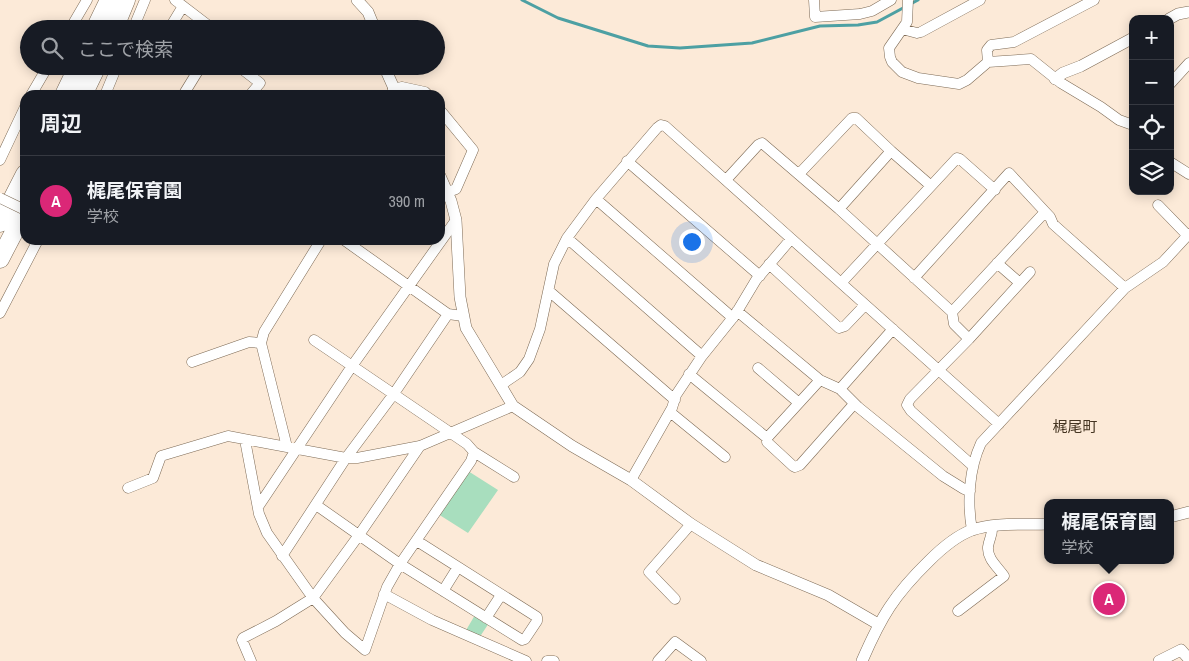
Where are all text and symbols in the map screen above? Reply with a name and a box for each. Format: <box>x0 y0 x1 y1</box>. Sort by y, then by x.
map controls <box>1129 15 1174 195</box>
button: + <box>1129 15 1174 60</box>
search box <box>20 20 445 75</box>
icon: search <box>38 34 66 62</box>
text: ここで検索 <box>78 36 173 62</box>
button: − <box>1129 60 1174 105</box>
button: locate <box>1129 105 1174 150</box>
text: 周辺 <box>40 109 82 138</box>
button: layers <box>1129 150 1174 195</box>
text: 梶尾保育園 <box>87 177 182 203</box>
text: A <box>51 190 61 212</box>
text: 390 m <box>389 190 425 212</box>
text: 学校 <box>87 205 119 227</box>
your location <box>679 229 705 255</box>
district label: 梶尾町 <box>1052 416 1098 437</box>
popup <box>1044 499 1174 564</box>
text: 梶尾保育園 <box>1061 508 1157 534</box>
text: 学校 <box>1061 536 1094 558</box>
pin: A <box>1093 580 1125 618</box>

